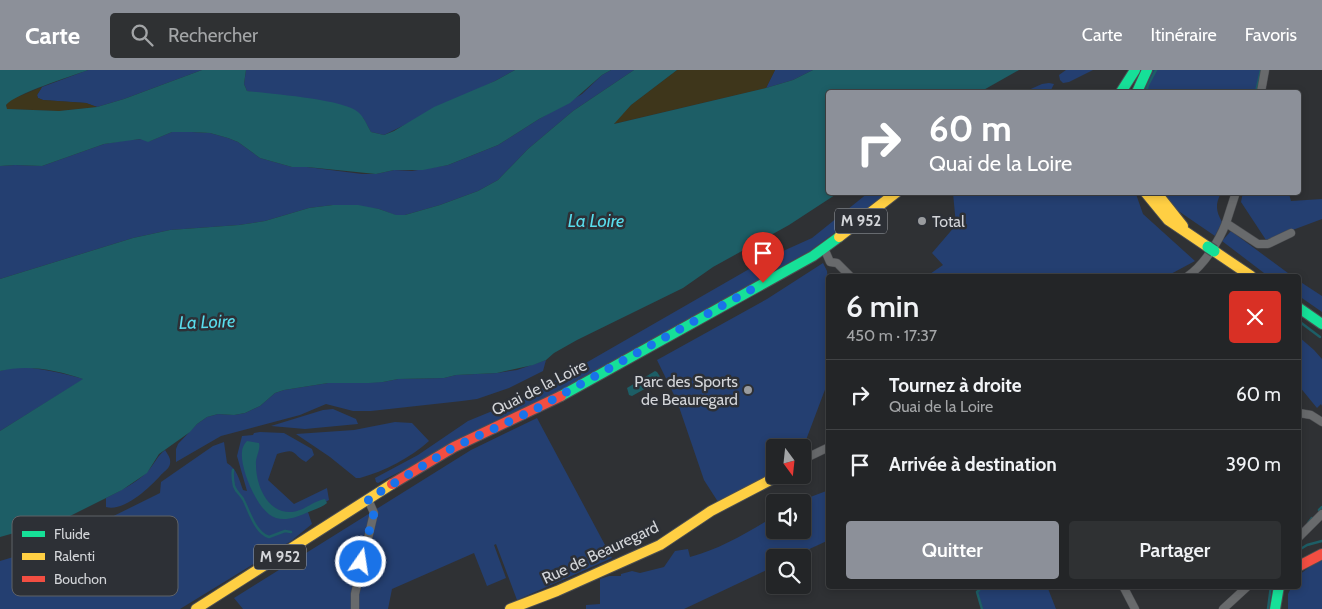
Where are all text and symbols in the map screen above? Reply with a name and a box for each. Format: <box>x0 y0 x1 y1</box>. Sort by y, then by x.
search box <box>110 13 460 58</box>
text: Carte <box>25 21 80 50</box>
icon: search <box>128 21 156 49</box>
text: Rechercher <box>168 24 258 47</box>
text: Carte <box>1082 24 1122 46</box>
text: Itinéraire <box>1150 24 1217 46</box>
text: Favoris <box>1245 24 1297 46</box>
text: 60 m <box>929 107 1012 150</box>
icon: right <box>846 110 911 175</box>
text: Quai de la Loire <box>929 150 1072 177</box>
road number: M 952 <box>835 208 887 234</box>
water label: La Loire <box>568 210 624 232</box>
place label: Total <box>932 212 965 231</box>
marker: Total <box>916 215 928 227</box>
pin <box>742 232 784 283</box>
icon: arrive <box>749 239 777 267</box>
text: 6 min <box>846 288 919 325</box>
button: close <box>1229 291 1281 343</box>
water label: La Loire <box>178 310 236 334</box>
text: 450 m · 17:37 <box>846 326 937 345</box>
street label: Quai de la Loire <box>489 355 590 420</box>
place label: Parc des Sports de Beauregard <box>634 372 738 409</box>
text: Tournez à droite <box>889 374 1022 397</box>
icon: right <box>846 381 874 409</box>
text: 60 m <box>1236 383 1281 406</box>
marker: Parc des Sports de Beauregard <box>742 384 754 396</box>
text: Quai de la Loire <box>889 397 993 416</box>
north arrow <box>766 439 811 484</box>
map controls <box>766 439 811 594</box>
icon: arrive <box>846 451 874 479</box>
text: Arrivée à destination <box>889 453 1057 476</box>
text: 390 m <box>1226 453 1281 476</box>
button: sound <box>766 494 811 539</box>
legend <box>12 516 178 596</box>
street label: Rue de Beauregard <box>539 517 662 588</box>
button: Quitter <box>846 521 1059 579</box>
button: Partager <box>1069 521 1281 579</box>
text: Fluide <box>54 525 90 543</box>
position arrow <box>334 535 386 587</box>
road number: M 952 <box>254 544 306 570</box>
text: Ralenti <box>54 547 95 565</box>
button: search <box>766 549 811 594</box>
text: Bouchon <box>54 570 107 588</box>

